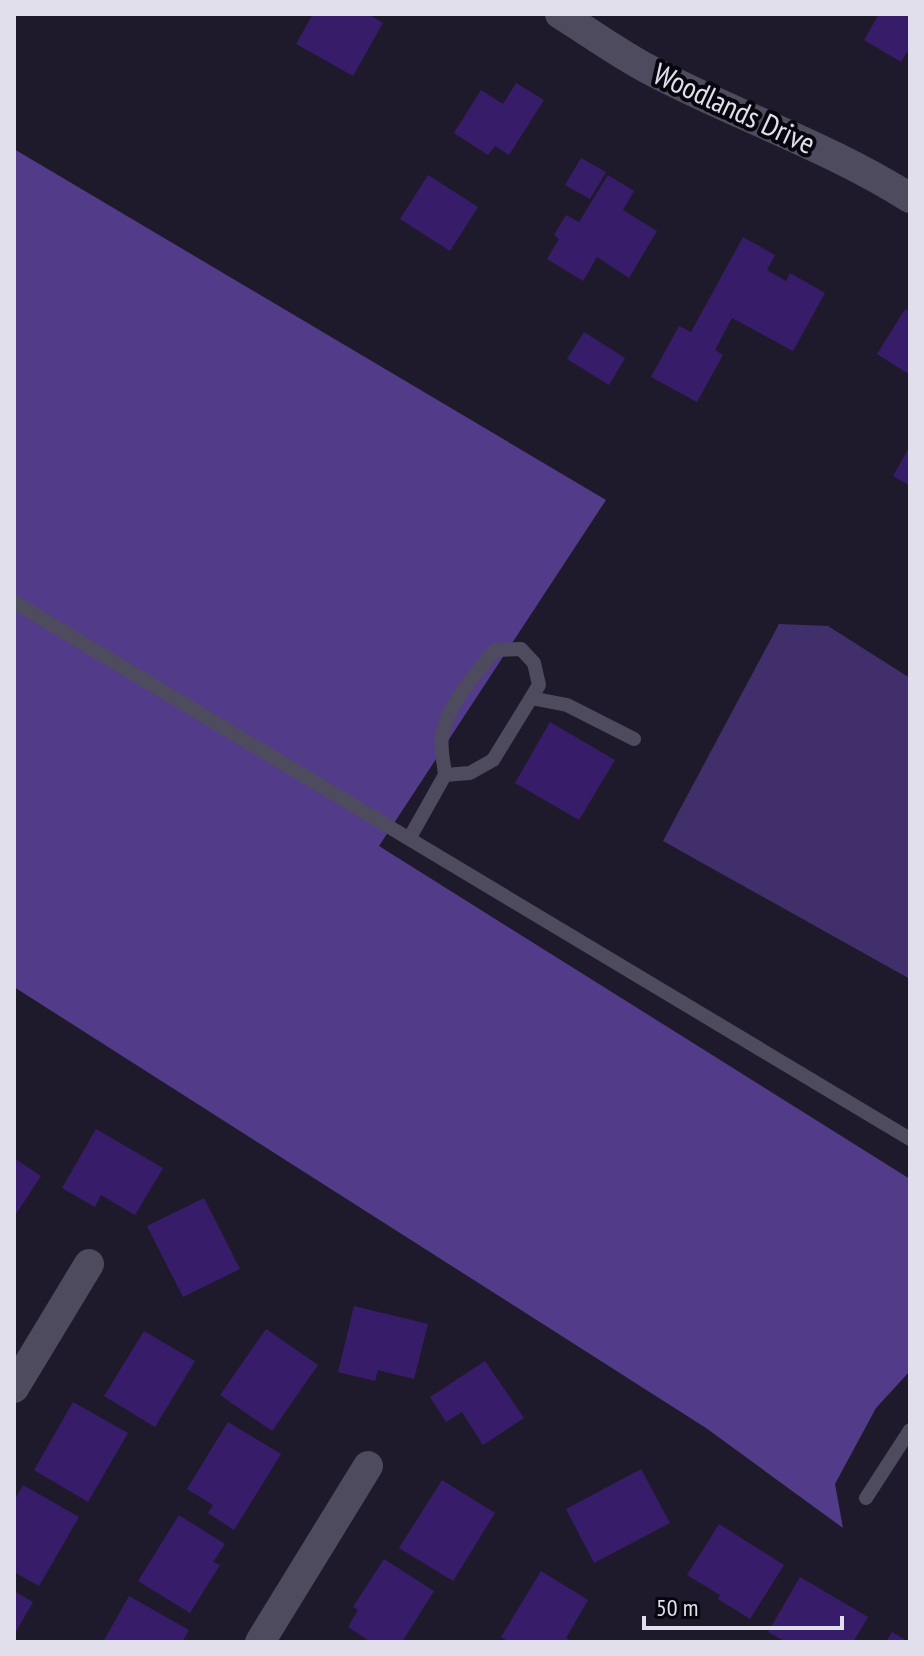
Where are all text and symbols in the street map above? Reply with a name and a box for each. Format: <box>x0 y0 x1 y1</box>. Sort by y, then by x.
street label: Woodlands Drive <box>647 53 822 162</box>
scale bar <box>644 1580 842 1630</box>
text: 50 m <box>656 1592 698 1623</box>

